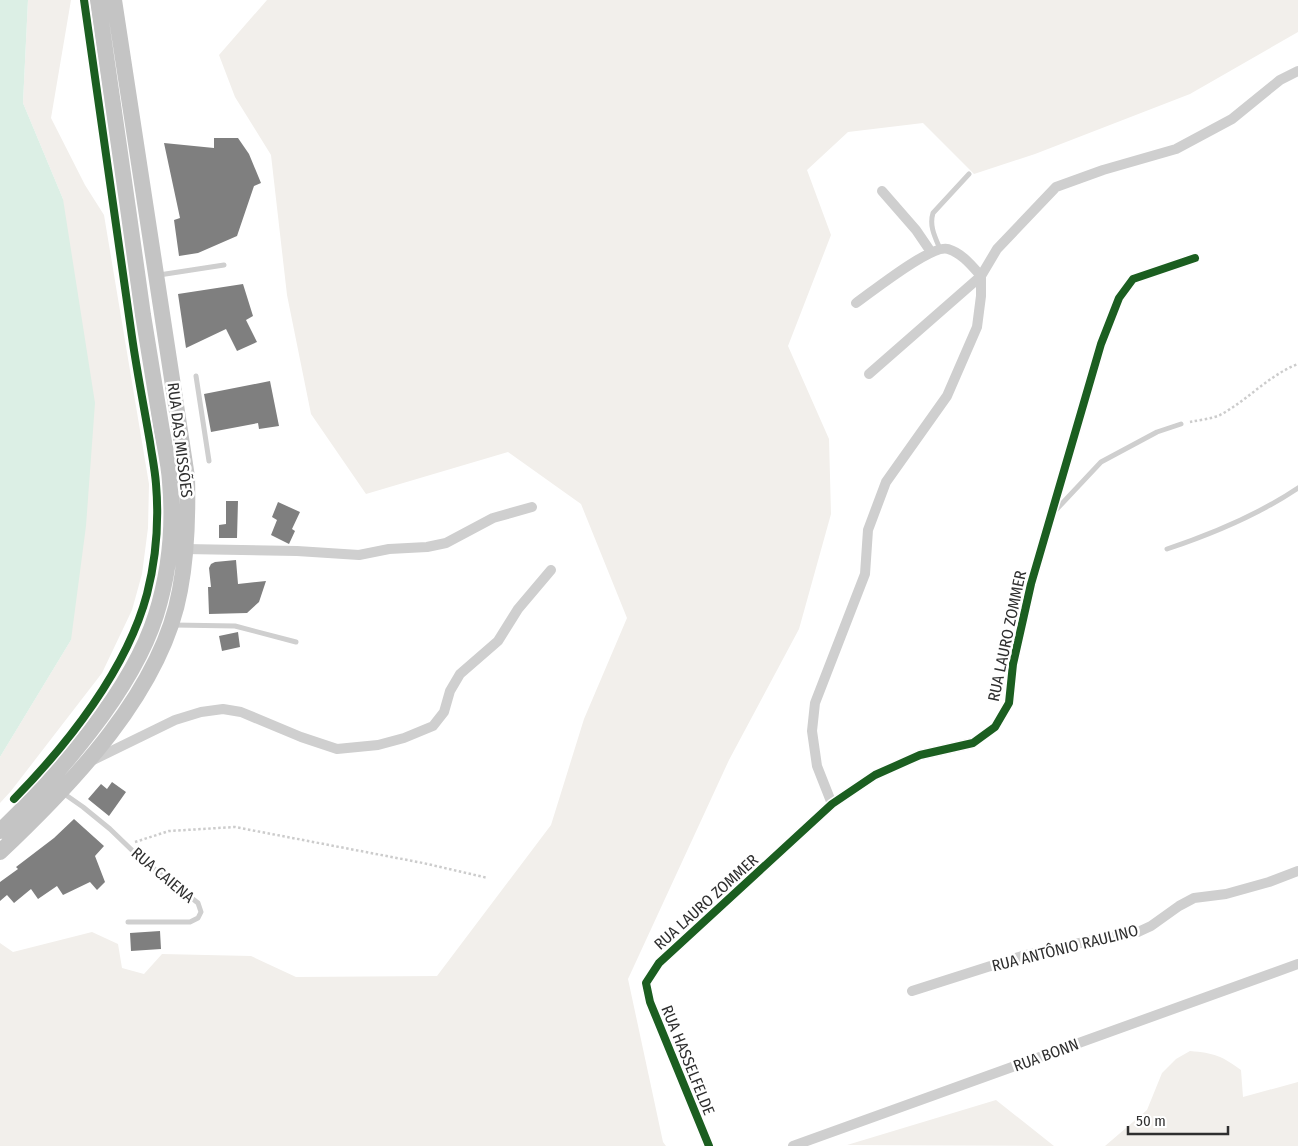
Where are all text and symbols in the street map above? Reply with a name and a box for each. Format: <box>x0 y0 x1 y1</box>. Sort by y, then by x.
street label: RUA DAS MISSÕES <box>164 381 196 499</box>
street label: RUA LAURO ZOMMER <box>984 569 1030 703</box>
street label: RUA CAIENA <box>128 843 199 907</box>
street label: RUA LAURO ZOMMER <box>650 850 762 954</box>
street label: RUA ANTÔNIO RAULINO <box>990 920 1140 975</box>
street label: RUA HASSELFELDE <box>657 1002 719 1118</box>
street label: RUA BONN <box>1011 1034 1081 1076</box>
scale bar <box>1128 1104 1228 1136</box>
text: 50 m <box>1136 1112 1166 1130</box>

